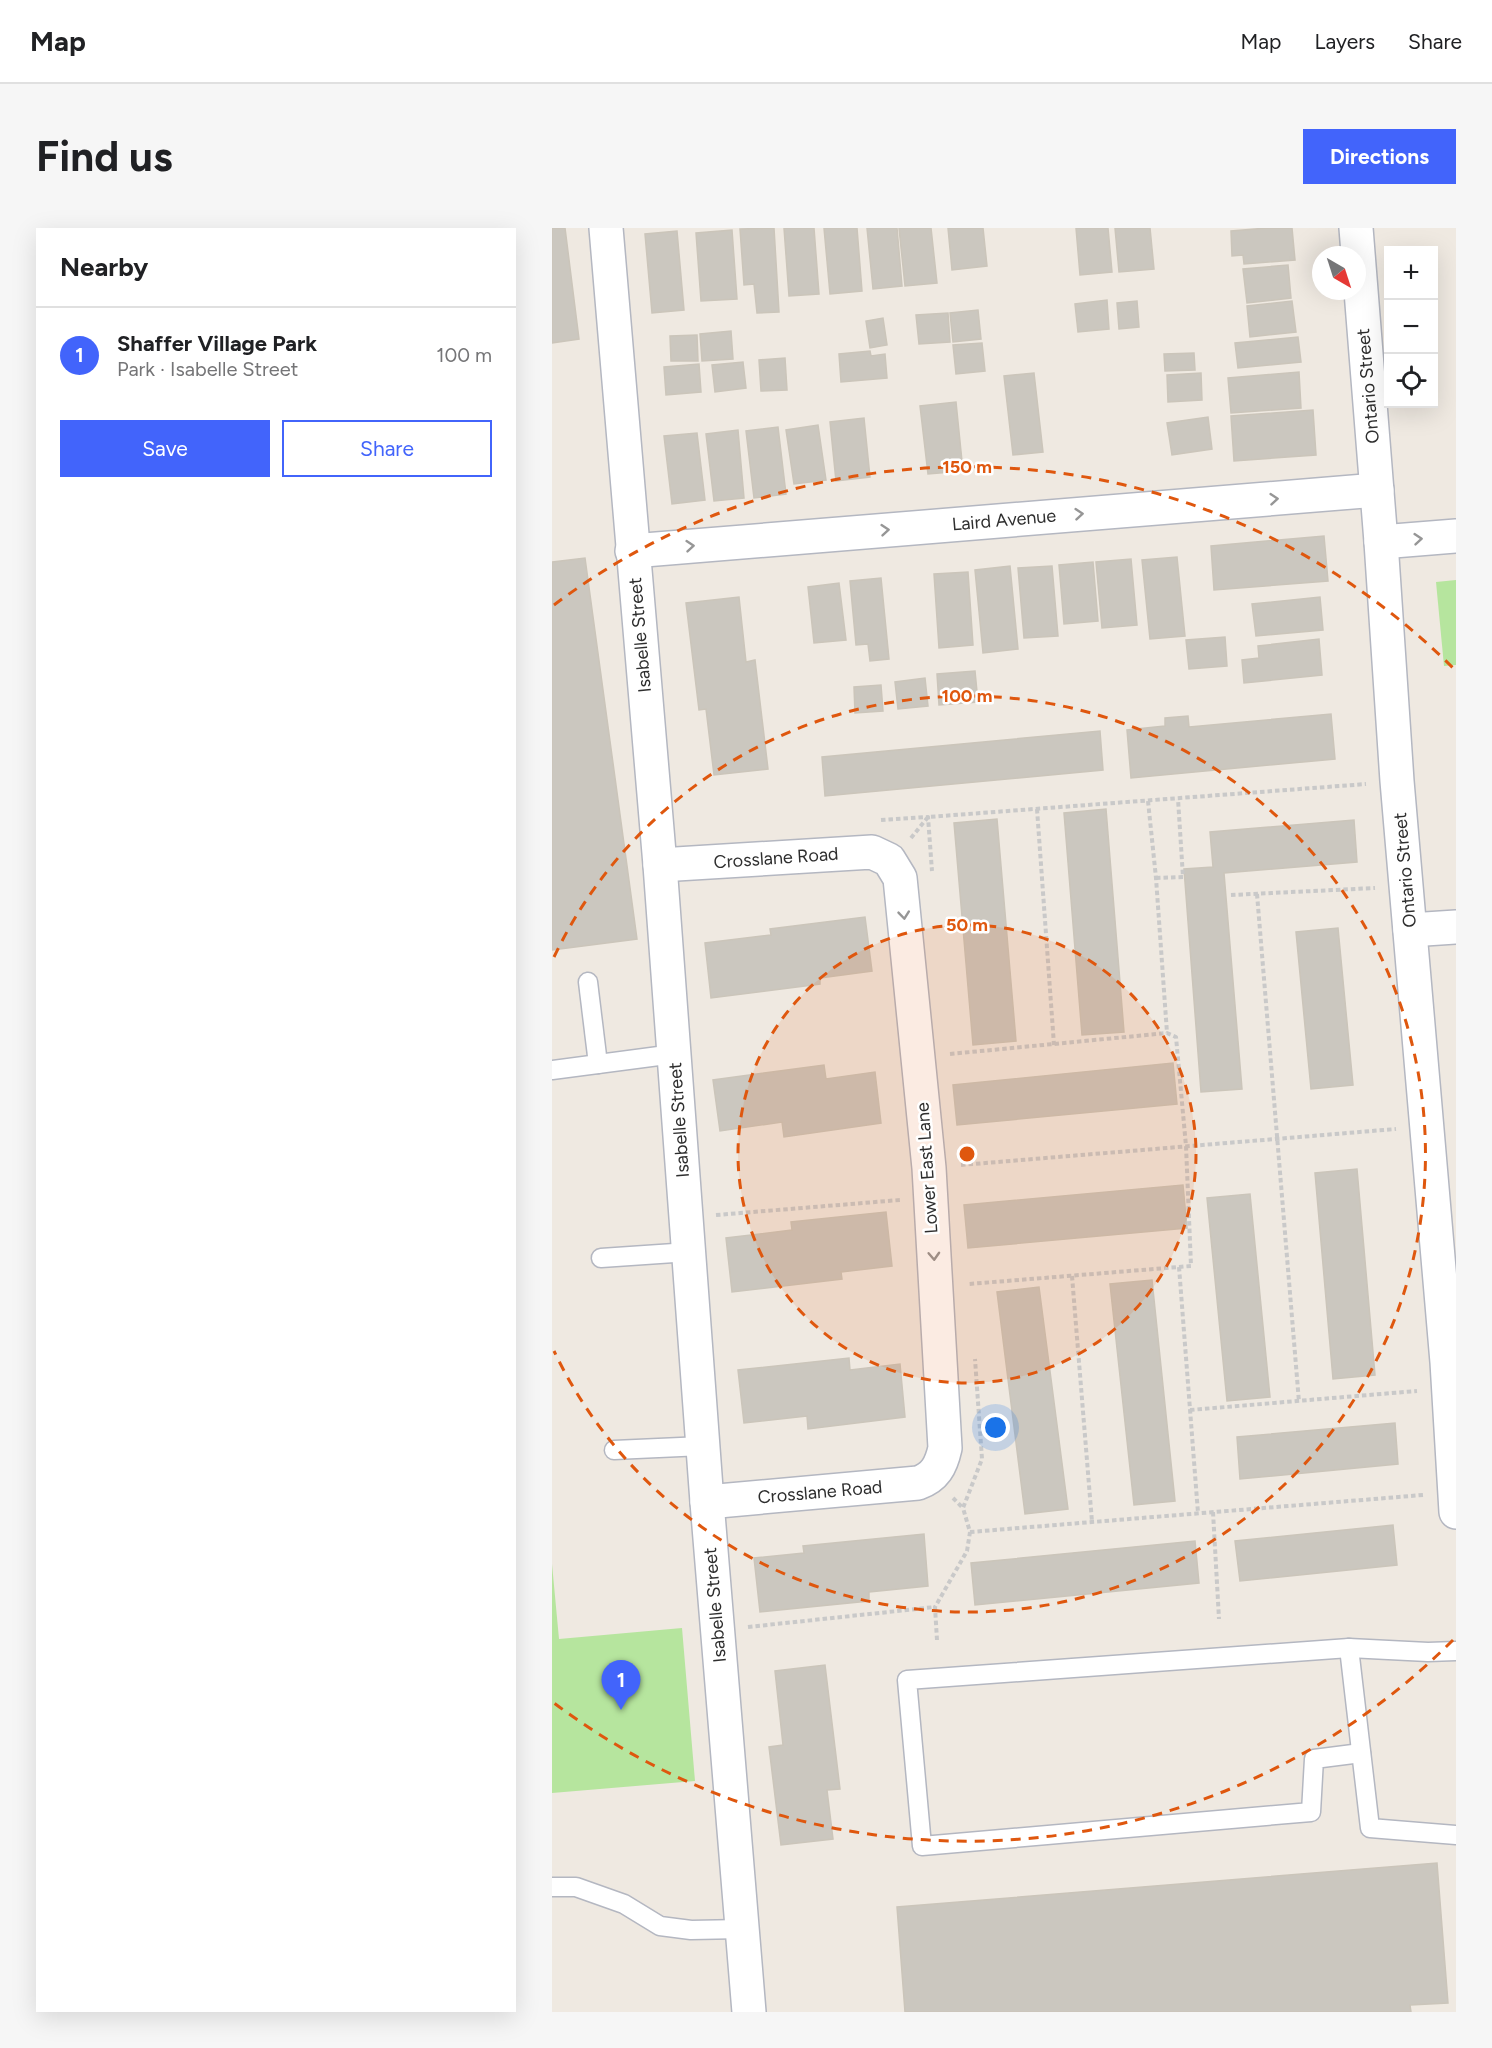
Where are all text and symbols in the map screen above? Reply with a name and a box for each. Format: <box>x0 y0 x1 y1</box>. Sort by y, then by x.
text: Map <box>30 24 86 58</box>
text: Map <box>1241 29 1281 54</box>
text: Layers <box>1314 29 1375 54</box>
text: Share <box>1408 29 1462 54</box>
button: Directions <box>1303 129 1456 184</box>
text: Find us <box>36 131 173 182</box>
north arrow <box>1312 246 1366 300</box>
map controls <box>1384 246 1438 408</box>
button: + <box>1384 246 1438 300</box>
text: Nearby <box>60 251 148 283</box>
button: − <box>1384 300 1438 354</box>
street label: Ontario Street <box>1352 327 1384 444</box>
text: Shaffer Village Park <box>117 330 317 357</box>
text: 1 <box>75 343 84 367</box>
text: 100 m <box>436 343 492 367</box>
button: locate <box>1384 354 1438 408</box>
text: Park · Isabelle Street <box>117 357 298 381</box>
button: Save <box>60 420 270 477</box>
button: Share <box>282 420 492 477</box>
text: 150 m <box>942 456 992 478</box>
one-way arrow <box>1269 493 1278 506</box>
street label: Laird Avenue <box>951 504 1057 536</box>
one-way arrow <box>1075 508 1084 521</box>
one-way arrow <box>880 524 889 537</box>
one-way arrow <box>1414 533 1423 546</box>
one-way arrow <box>686 540 695 553</box>
street label: Isabelle Street <box>624 576 656 693</box>
text: 100 m <box>942 685 992 707</box>
street label: Ontario Street <box>1389 811 1421 928</box>
street label: Crosslane Road <box>713 843 839 873</box>
one-way arrow <box>897 911 910 920</box>
text: 50 m <box>946 914 988 936</box>
street label: Isabelle Street <box>664 1061 694 1178</box>
street label: Lower East Lane <box>911 1101 943 1234</box>
centre of rings <box>957 1144 977 1164</box>
one-way arrow <box>927 1251 940 1260</box>
your location <box>981 1413 1010 1442</box>
street label: Crosslane Road <box>757 1476 883 1508</box>
street label: Isabelle Street <box>699 1546 731 1663</box>
pin: 1 <box>602 1660 640 1710</box>

